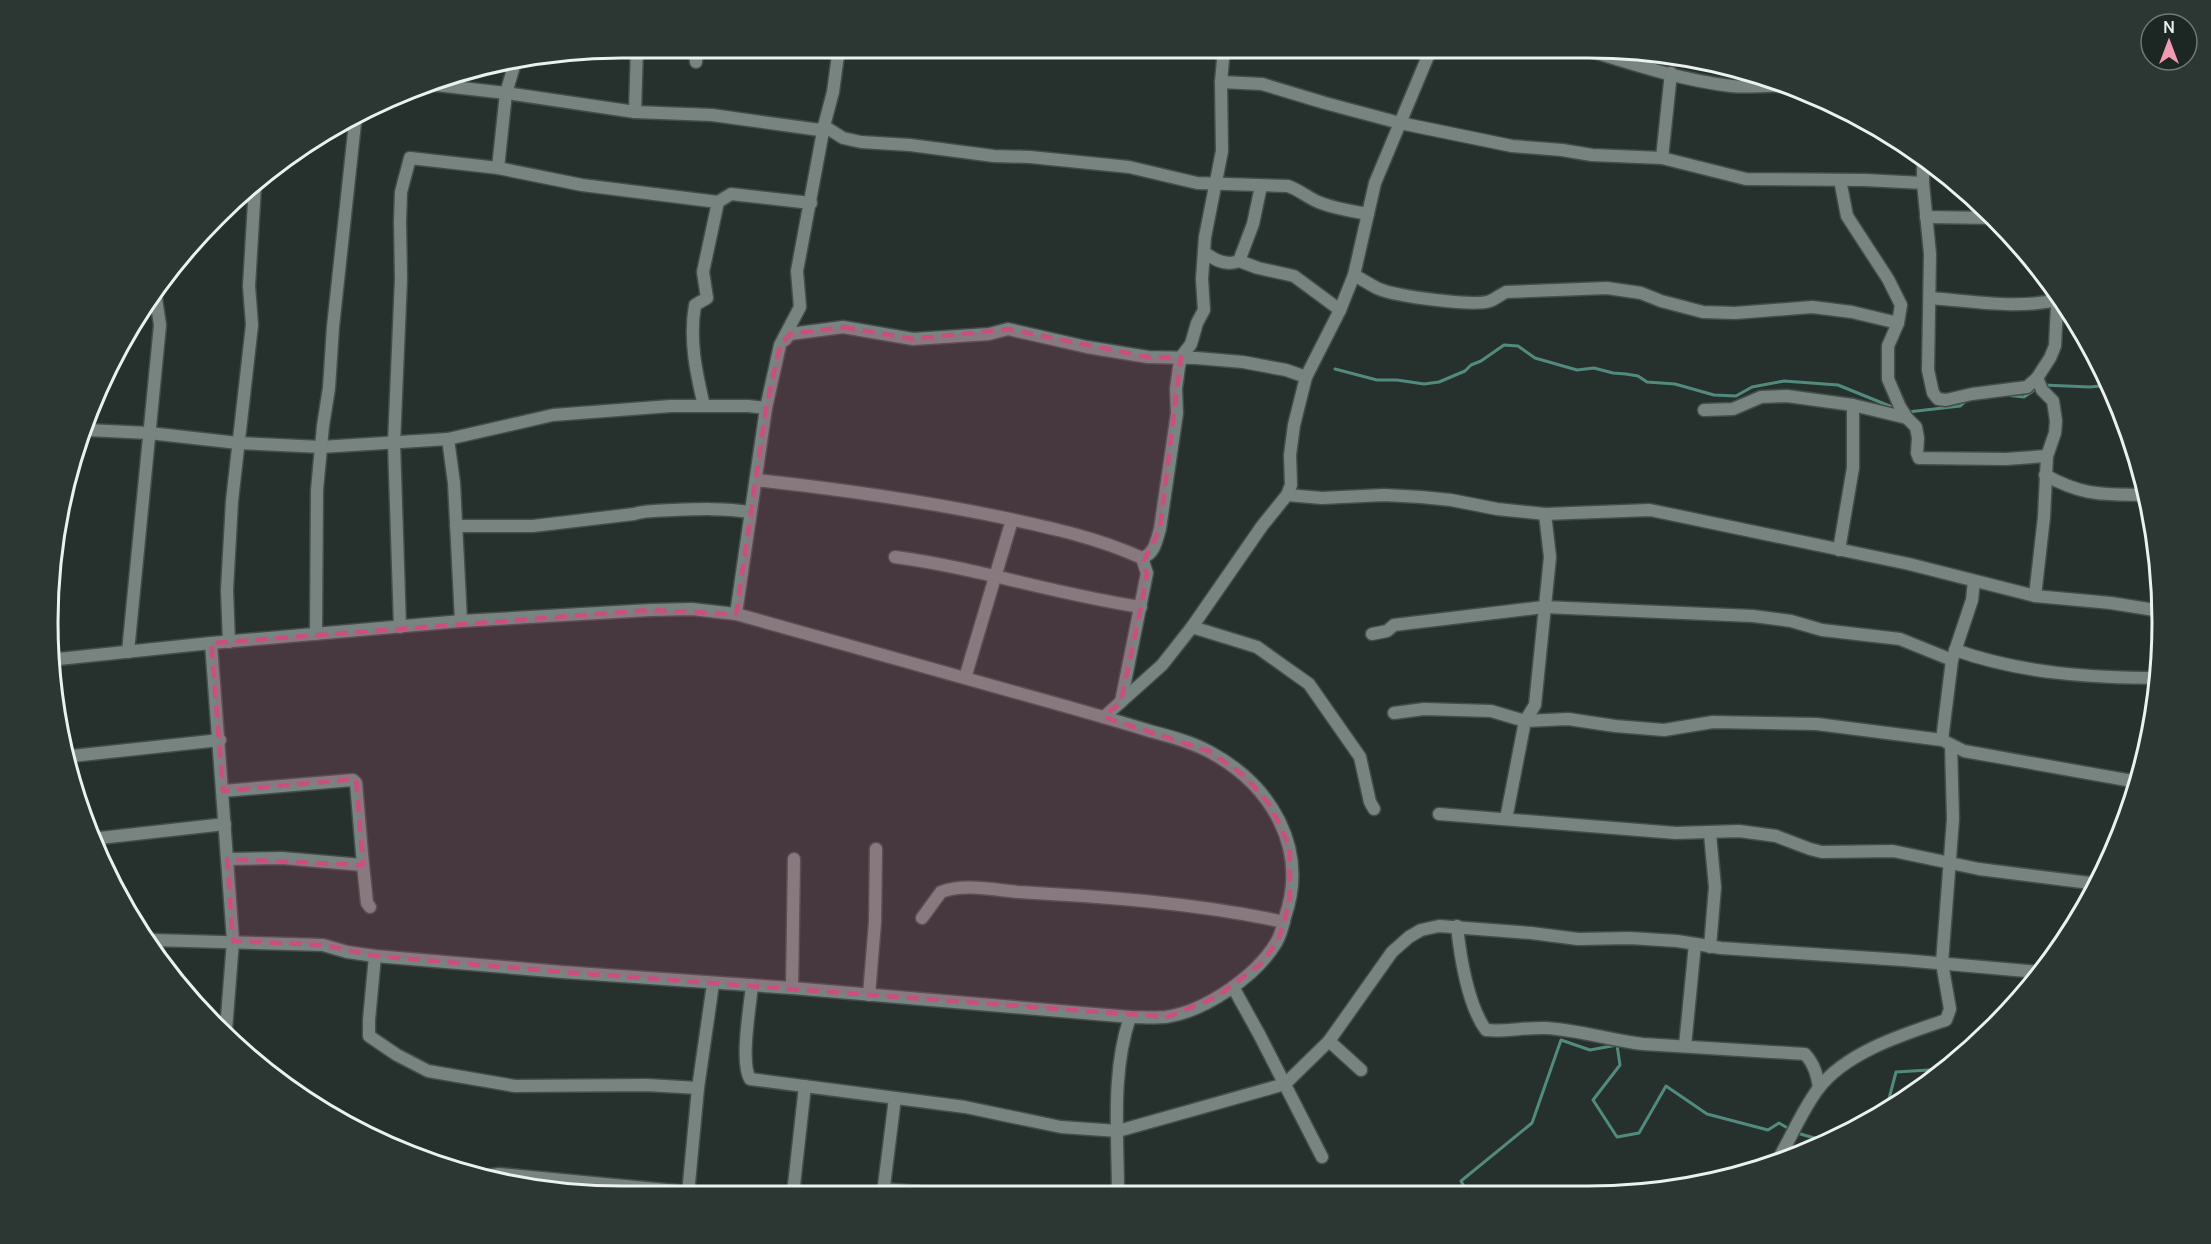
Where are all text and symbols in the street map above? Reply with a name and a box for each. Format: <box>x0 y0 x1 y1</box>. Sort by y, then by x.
north arrow <box>2139 12 2199 72</box>
text: N <box>2163 16 2175 38</box>

